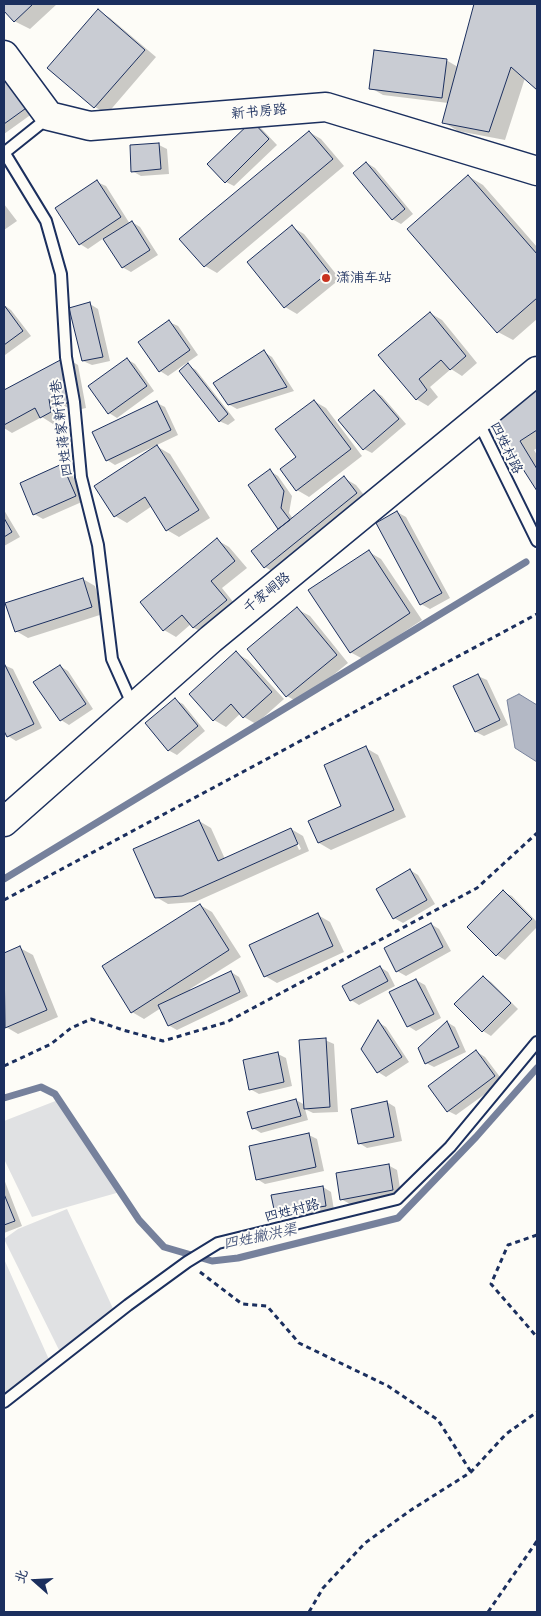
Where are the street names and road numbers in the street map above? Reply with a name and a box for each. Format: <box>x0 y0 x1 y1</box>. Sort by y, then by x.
street label: 新书房路 <box>230 101 288 123</box>
street label: 四姓蒋家新村巷 <box>48 378 76 478</box>
street label: 四姓村路 <box>486 419 526 477</box>
street label: 千家峒路 <box>240 569 294 617</box>
street label: 四姓村路 <box>263 1196 321 1226</box>

